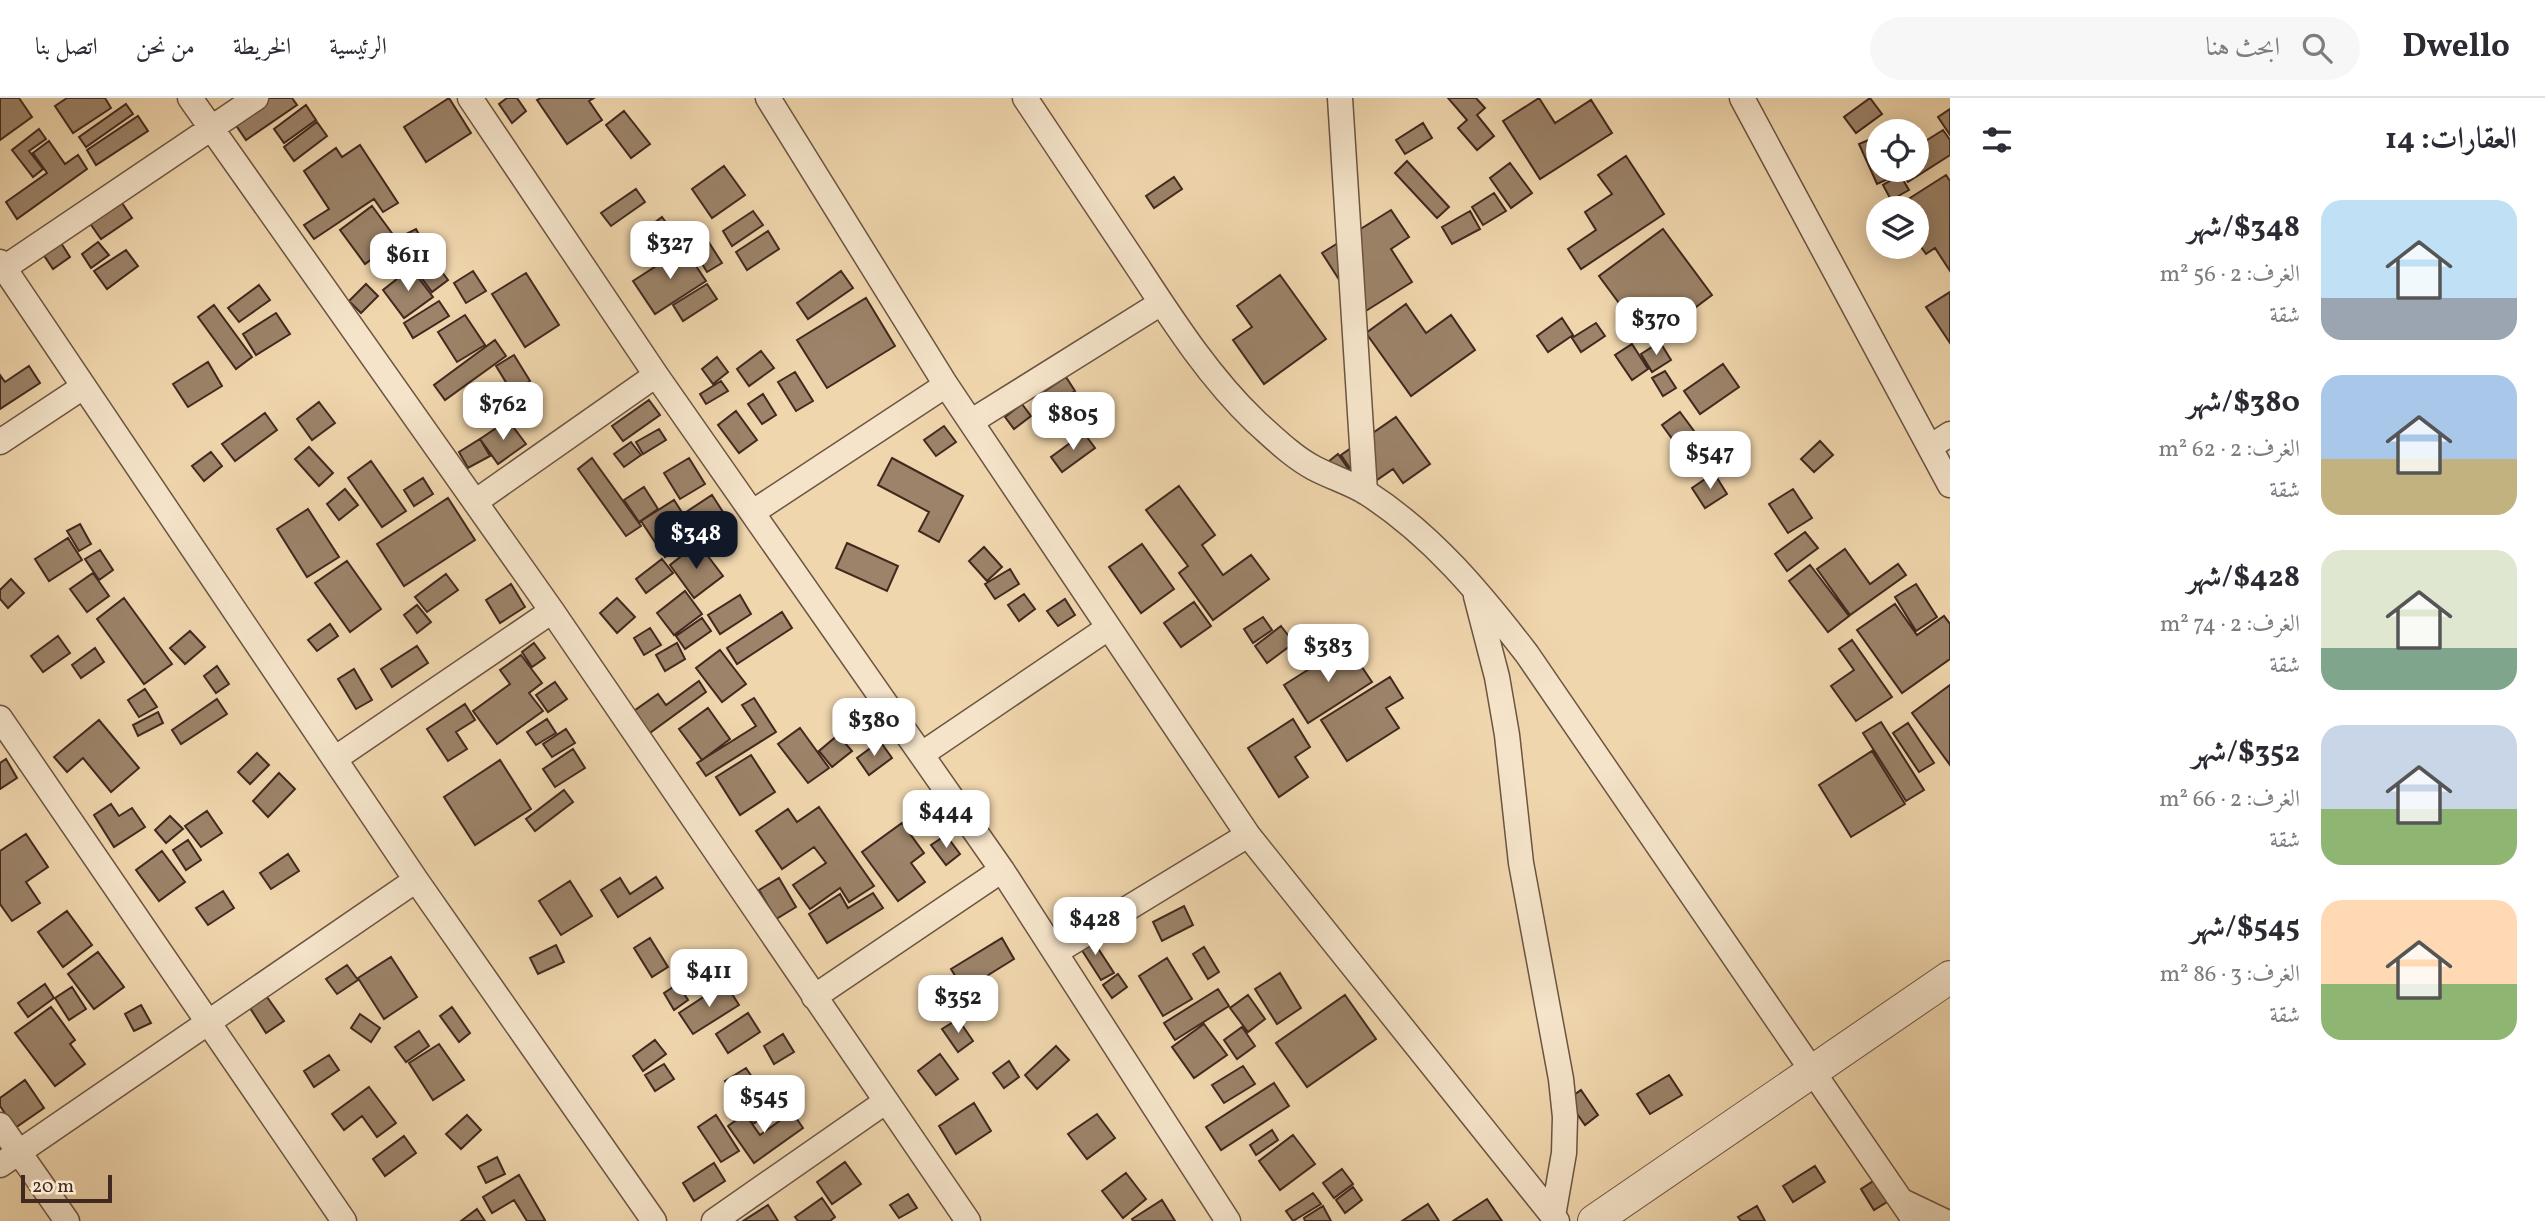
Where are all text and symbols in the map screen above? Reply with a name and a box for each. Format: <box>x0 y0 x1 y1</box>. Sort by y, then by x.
search box <box>1870 17 2360 80</box>
text: Dwello <box>2402 25 2510 71</box>
icon: search <box>2298 29 2336 67</box>
text: ابحث هنا <box>2206 30 2280 66</box>
text: اتصل بنا <box>35 31 98 65</box>
text: من نحن <box>136 31 195 65</box>
text: الخريطة <box>233 31 291 65</box>
text: الرئيسية <box>329 31 387 65</box>
map controls <box>1866 119 1929 259</box>
button: locate <box>1866 119 1929 182</box>
text: العقارات: 14 <box>2385 119 2517 161</box>
icon: filters <box>1978 121 2016 159</box>
button: layers <box>1866 196 1929 259</box>
text: $348/شهر <box>2188 207 2300 249</box>
pin: $327 <box>629 222 711 281</box>
text: $327 <box>646 228 694 260</box>
icon: home <box>2377 228 2461 312</box>
pin: $611 <box>367 234 449 293</box>
text: $611 <box>386 240 430 272</box>
text: الغرف: 2 · 56 m² <box>2160 259 2300 291</box>
pin: $370 <box>1615 298 1697 357</box>
text: شقة <box>2270 300 2300 332</box>
text: $370 <box>1632 304 1680 336</box>
pin: $762 <box>462 382 544 442</box>
text: $380/شهر <box>2187 382 2300 424</box>
text: $762 <box>479 389 527 421</box>
pin: $805 <box>1032 392 1114 452</box>
text: $805 <box>1048 399 1098 431</box>
icon: home <box>2377 403 2461 487</box>
pin: $547 <box>1669 432 1751 491</box>
text: الغرف: 2 · 62 m² <box>2158 434 2300 466</box>
text: $547 <box>1686 438 1734 470</box>
text: شقة <box>2270 475 2300 507</box>
pin: $348 <box>655 512 737 571</box>
text: $348 <box>671 518 721 550</box>
text: $428/شهر <box>2187 557 2300 599</box>
icon: home <box>2377 578 2461 662</box>
text: الغرف: 2 · 74 m² <box>2160 609 2300 641</box>
pin: $383 <box>1287 624 1369 684</box>
text: $383 <box>1304 631 1352 663</box>
text: شقة <box>2270 650 2300 682</box>
pin: $380 <box>833 698 915 758</box>
text: $380 <box>848 705 900 737</box>
text: $352/شهر <box>2192 732 2300 774</box>
icon: home <box>2377 753 2461 837</box>
text: الغرف: 2 · 66 m² <box>2159 784 2300 816</box>
pin: $444 <box>905 790 987 850</box>
text: $444 <box>919 797 973 829</box>
text: شقة <box>2270 825 2300 857</box>
pin: $428 <box>1054 898 1136 957</box>
text: $428 <box>1069 904 1121 936</box>
text: $545/شهر <box>2191 907 2300 949</box>
icon: home <box>2377 928 2461 1012</box>
pin: $411 <box>668 950 750 1009</box>
text: $411 <box>686 956 732 988</box>
text: الغرف: 3 · 86 m² <box>2160 959 2300 991</box>
pin: $352 <box>917 976 999 1035</box>
text: $352 <box>934 982 982 1014</box>
text: شقة <box>2270 1000 2300 1032</box>
pin: $545 <box>723 1076 805 1135</box>
text: $545 <box>740 1082 788 1114</box>
scale bar <box>21 1172 112 1204</box>
text: 20 m <box>32 1174 74 1200</box>

